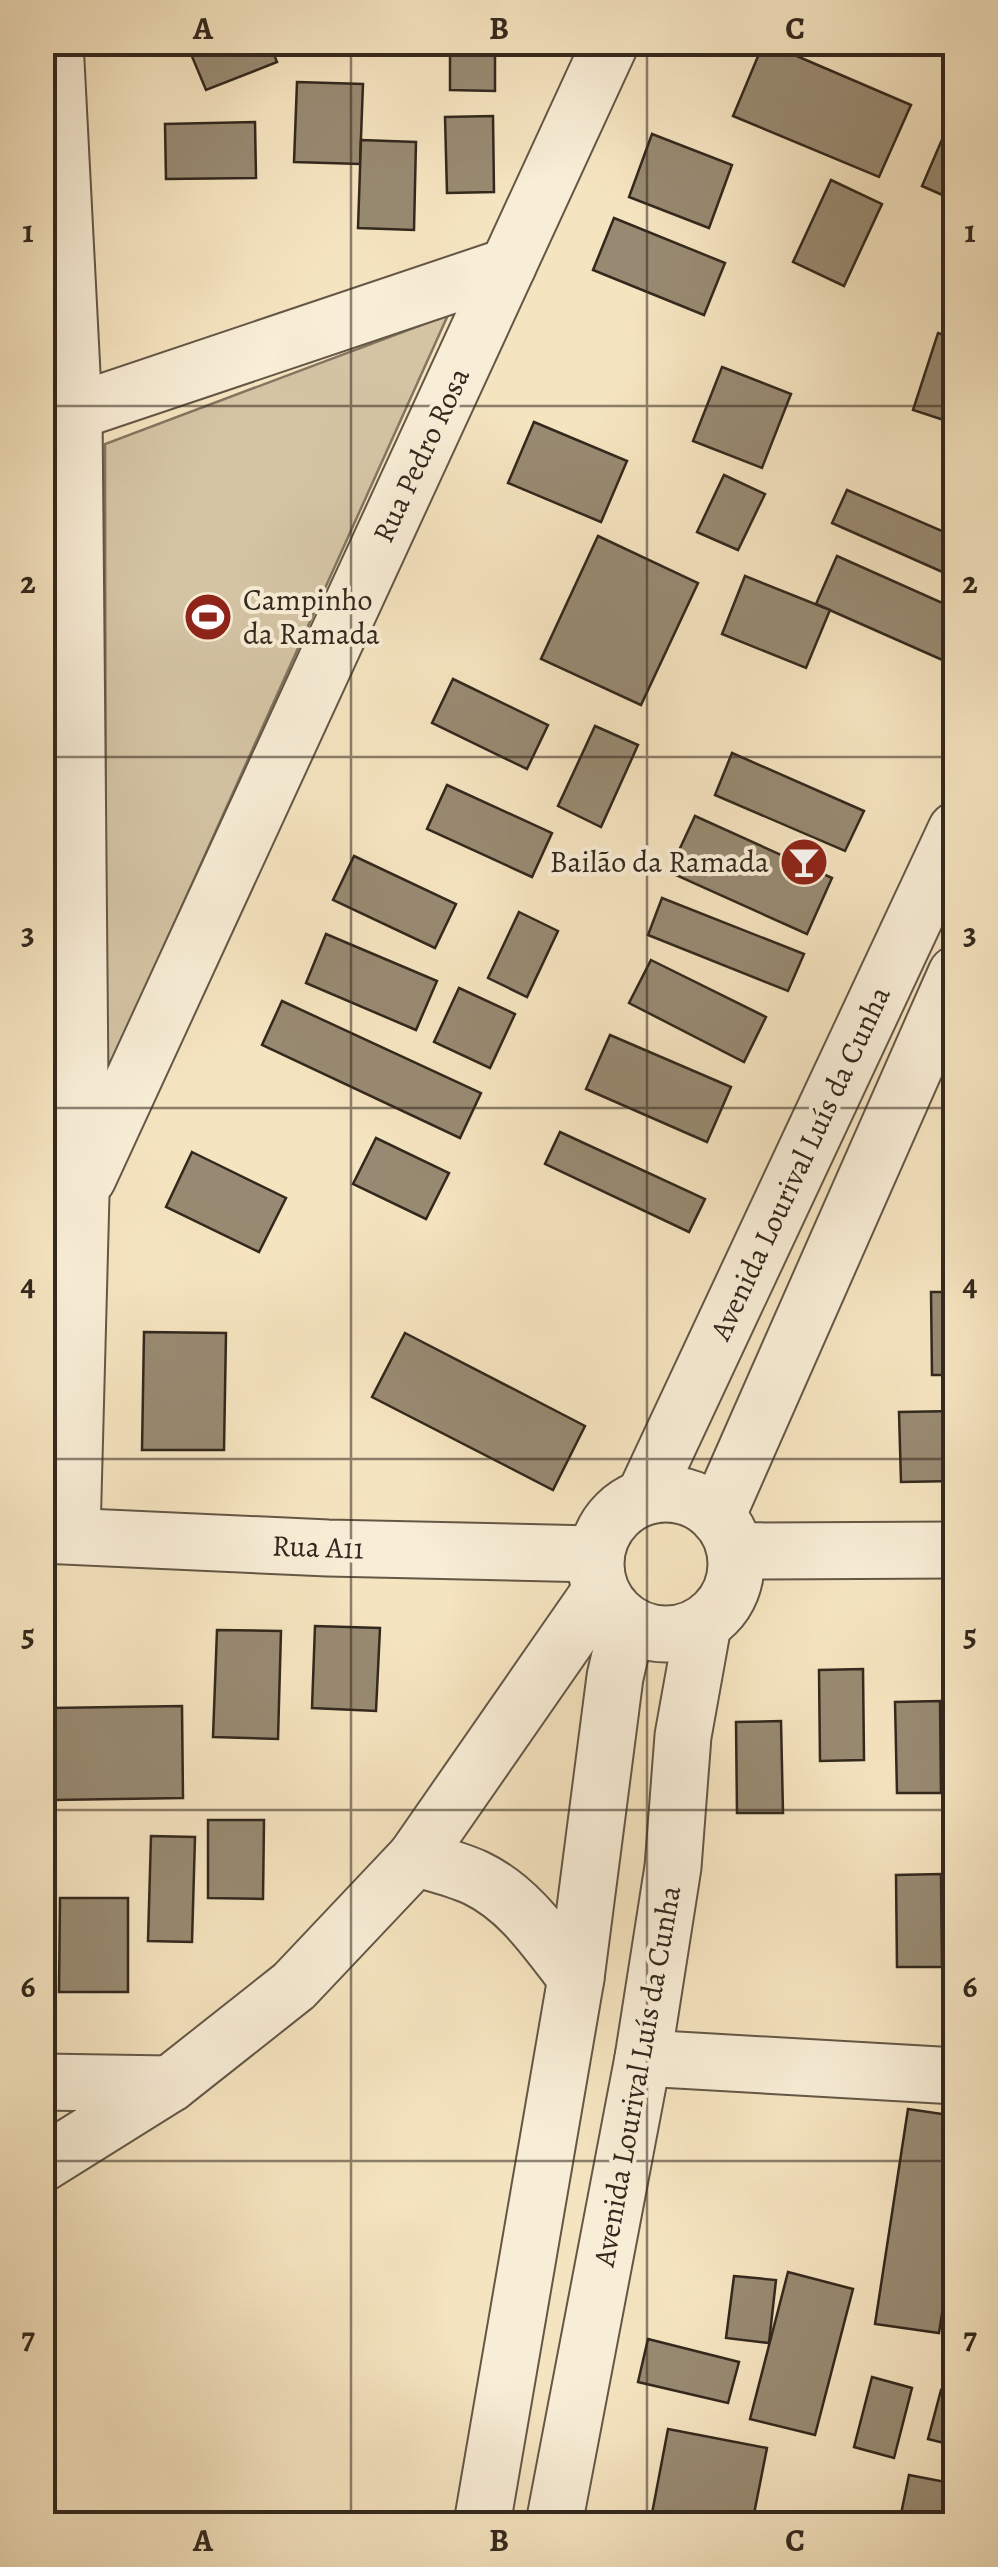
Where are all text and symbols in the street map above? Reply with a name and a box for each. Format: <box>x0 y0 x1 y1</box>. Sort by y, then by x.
text: A <box>192 6 214 50</box>
text: B <box>489 6 509 50</box>
text: C <box>785 6 805 50</box>
text: 1 <box>22 209 34 253</box>
text: 1 <box>964 209 976 253</box>
street label: Rua Pedro Rosa <box>363 361 479 549</box>
text: 2 <box>20 560 36 604</box>
text: 2 <box>962 560 978 604</box>
place label: Campinho da Ramada <box>243 580 380 654</box>
sports icon: Campinho da Ramada <box>182 591 234 643</box>
bar icon: Bailão da Ramada <box>778 836 830 888</box>
place label: Bailão da Ramada <box>550 842 769 882</box>
text: 3 <box>21 911 35 955</box>
text: 3 <box>963 911 977 955</box>
street label: Avenida Lourival Luís da Cunha <box>700 980 900 1347</box>
text: 4 <box>20 1262 36 1306</box>
text: 4 <box>962 1262 978 1306</box>
street label: Rua A11 <box>272 1525 364 1569</box>
text: 5 <box>21 1613 35 1657</box>
text: 5 <box>963 1613 977 1657</box>
street label: Avenida Lourival Luís da Cunha <box>584 1882 690 2271</box>
text: 6 <box>21 1964 36 2008</box>
text: 6 <box>963 1964 978 2008</box>
text: 7 <box>21 2315 35 2359</box>
text: 7 <box>963 2315 977 2359</box>
text: A <box>192 2518 214 2562</box>
text: B <box>489 2518 509 2562</box>
text: C <box>785 2518 805 2562</box>

